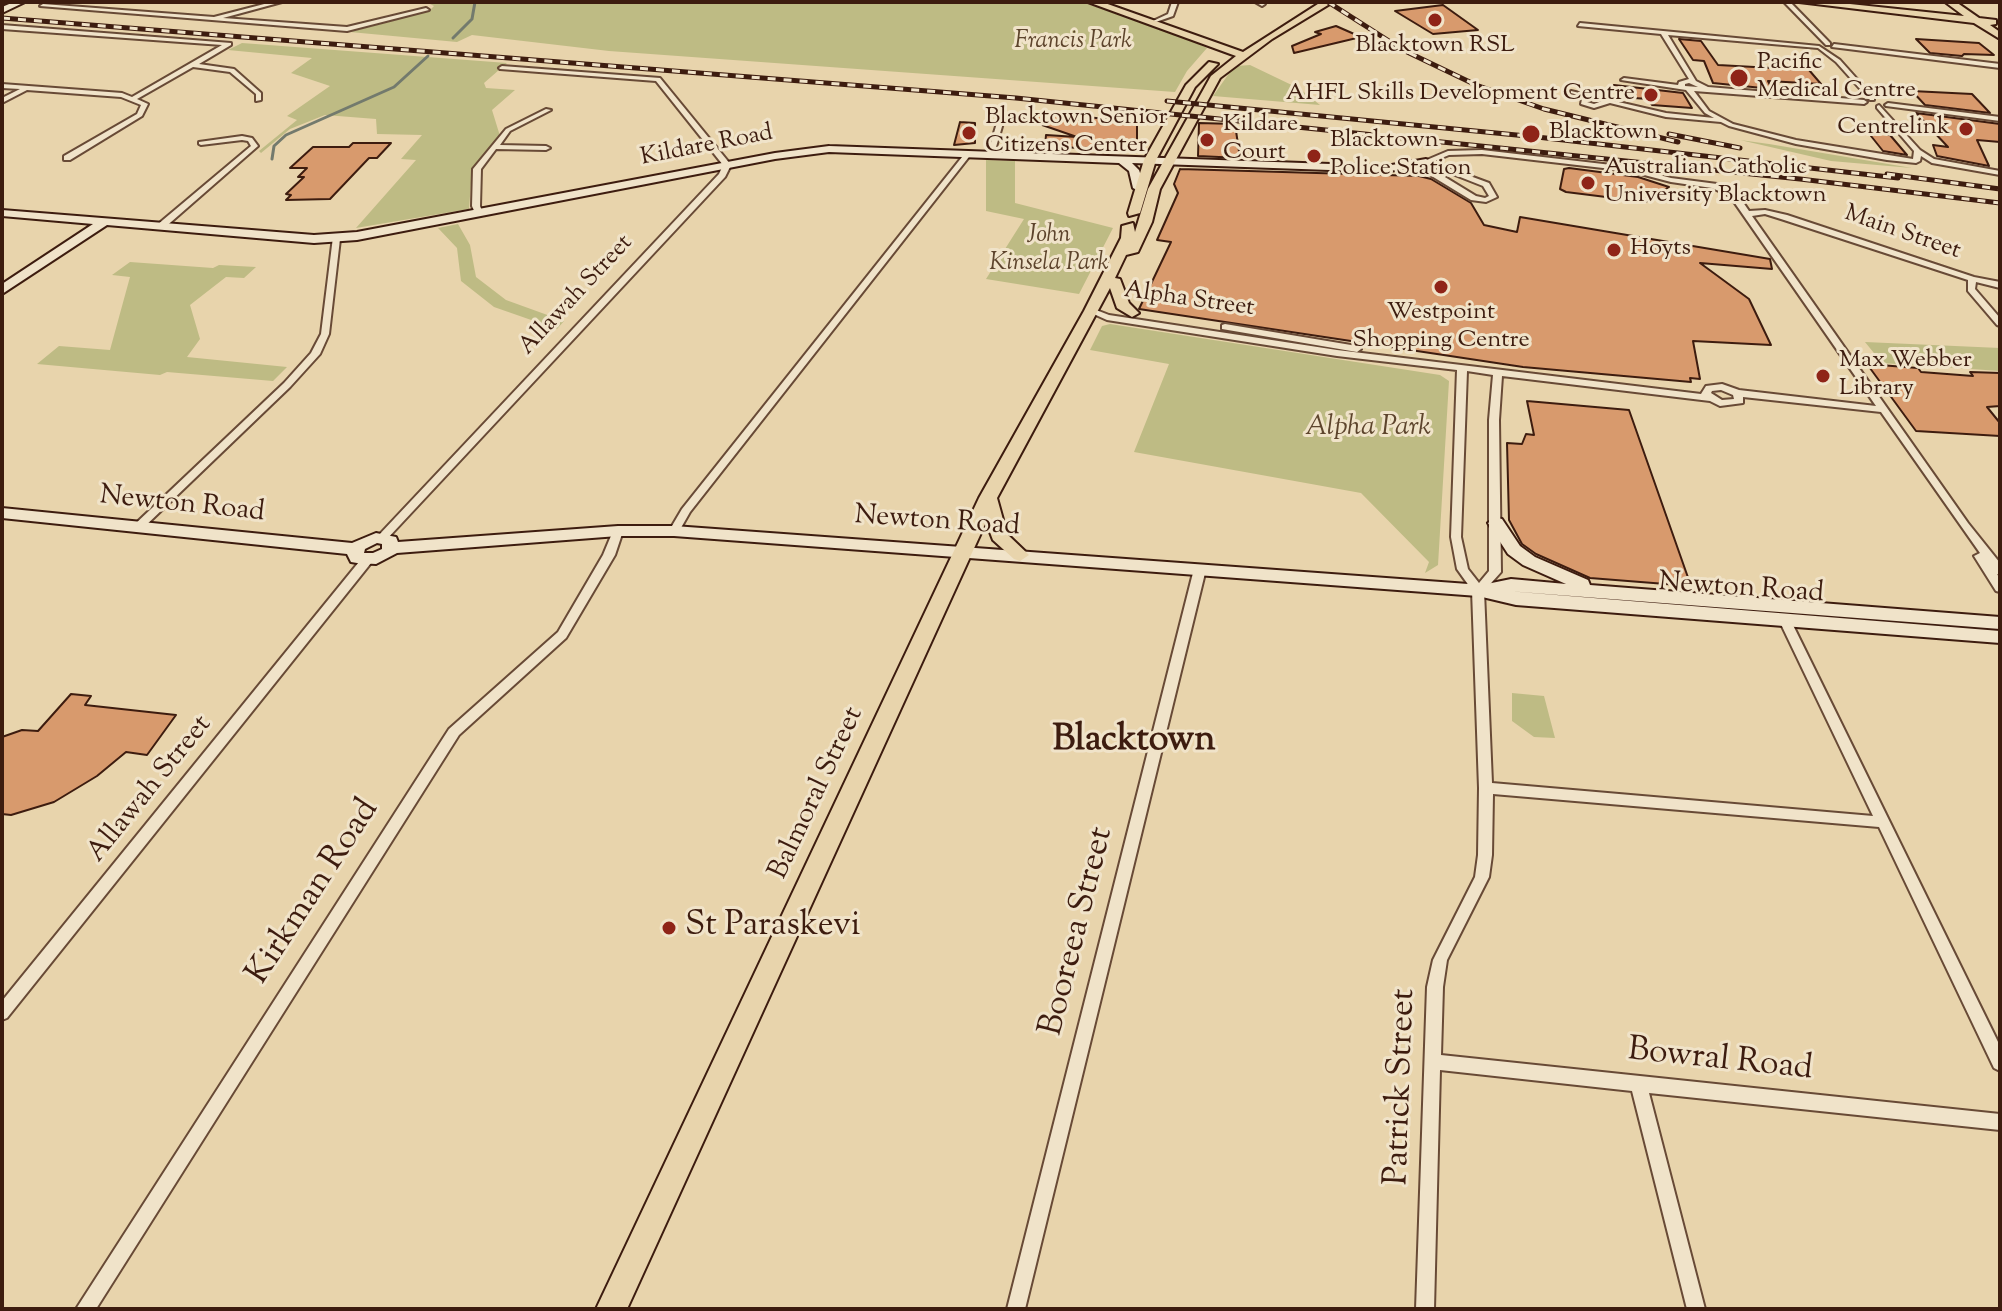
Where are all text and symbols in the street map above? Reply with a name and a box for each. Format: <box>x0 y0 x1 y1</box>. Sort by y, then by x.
marker: Blacktown RSL <box>1426 11 1444 29</box>
park label: Francis Park <box>1014 29 1132 57</box>
place label: Blacktown RSL <box>1355 33 1515 61</box>
place label: Pacific Medical Centre <box>1757 50 1916 106</box>
marker: Pacific Medical Centre <box>1728 67 1750 89</box>
place label: AHFL Skills Development Centre <box>1286 81 1635 109</box>
marker: AHFL Skills Development Centre <box>1642 86 1660 104</box>
place label: Blacktown Senior Citizens Center <box>985 105 1167 161</box>
place label: Kildare Court <box>1223 112 1298 168</box>
place label: Centrelink <box>1837 115 1950 143</box>
street label: Kildare Road <box>638 120 776 174</box>
place label: Blacktown <box>1549 120 1658 148</box>
marker: Centrelink <box>1957 120 1975 138</box>
marker: Blacktown <box>1520 123 1542 145</box>
marker: Blacktown Senior Citizens Center <box>960 124 978 142</box>
place label: Blacktown Police Station <box>1330 128 1472 184</box>
marker: Kildare Court <box>1198 131 1216 149</box>
marker: Blacktown Police Station <box>1305 147 1323 165</box>
place label: Australian Catholic University Blacktown <box>1604 155 1827 211</box>
marker: Australian Catholic University Blacktown <box>1579 174 1597 192</box>
street label: Main Street <box>1840 201 1964 267</box>
park label: John Kinsela Park <box>989 223 1109 279</box>
street label: Allawah Street <box>514 230 640 362</box>
place label: Hoyts <box>1630 236 1691 264</box>
marker: Hoyts <box>1605 241 1623 259</box>
street label: Alpha Street <box>1122 278 1256 324</box>
marker: Westpoint Shopping Centre <box>1432 278 1450 296</box>
place label: Westpoint Shopping Centre <box>1352 300 1530 356</box>
place label: Max Webber Library <box>1839 348 1972 404</box>
marker: Max Webber Library <box>1814 367 1832 385</box>
park label: Alpha Park <box>1305 412 1431 446</box>
street label: Newton Road <box>98 481 266 531</box>
street label: Newton Road <box>853 500 1021 546</box>
street label: Newton Road <box>1657 567 1825 613</box>
street label: Balmoral Street <box>763 703 873 885</box>
street label: Allawah Street <box>81 710 221 870</box>
district label: Blacktown <box>1052 721 1216 765</box>
street label: Kirkman Road <box>240 793 390 993</box>
street label: Booreea Street <box>1033 823 1125 1041</box>
place label: St Paraskevi <box>685 908 860 948</box>
marker: St Paraskevi <box>660 919 678 937</box>
street label: Patrick Street <box>1379 988 1427 1186</box>
street label: Bowral Road <box>1625 1032 1815 1092</box>

